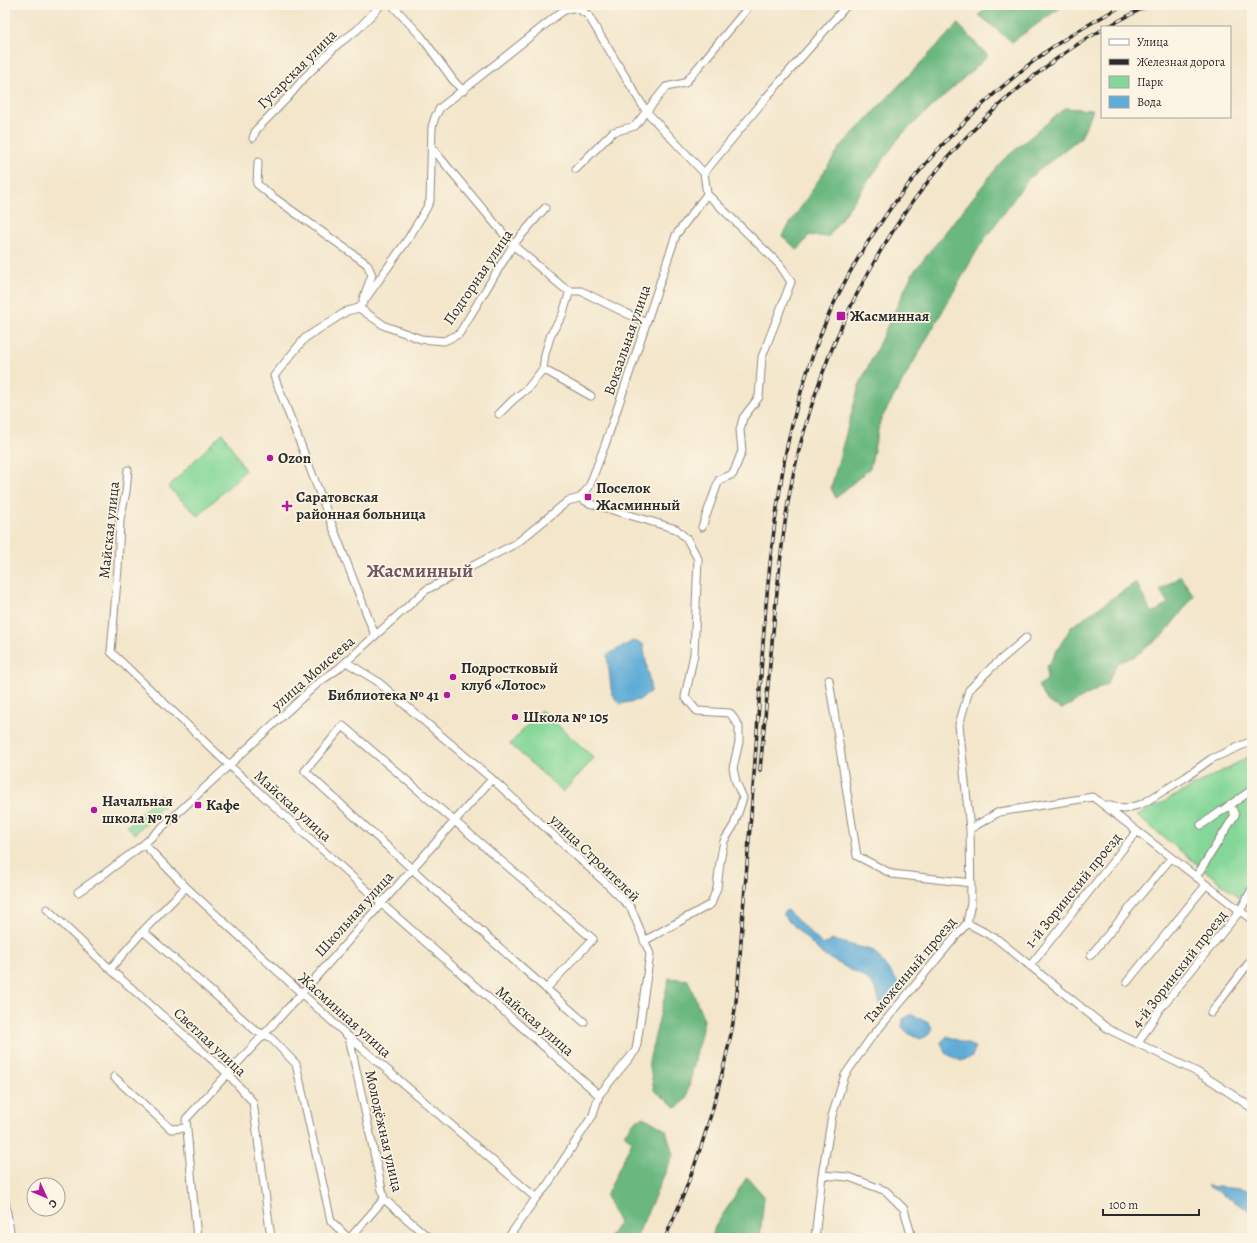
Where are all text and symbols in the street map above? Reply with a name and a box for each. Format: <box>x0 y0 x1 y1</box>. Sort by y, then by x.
street label: Гусарская улица <box>253 25 341 113</box>
legend <box>1101 26 1231 118</box>
text: Улица <box>1137 34 1169 50</box>
text: Железная дорога <box>1137 54 1226 70</box>
text: Парк <box>1137 74 1163 90</box>
text: Вода <box>1137 94 1162 110</box>
street label: Подгорная улица <box>439 225 517 329</box>
street label: Вокзальная улица <box>599 282 655 398</box>
place label: Жасминная <box>850 306 930 326</box>
marker: Жасминная <box>835 310 847 322</box>
place label: Ozon <box>278 448 312 468</box>
marker: Ozon <box>265 453 275 463</box>
place label: Поселок Жасминный <box>596 478 680 515</box>
street label: Майская улица <box>94 480 124 580</box>
place label: Саратовская районная больница <box>296 487 427 524</box>
marker: Поселок Жасминный <box>583 492 593 502</box>
marker: Саратовская районная больница <box>281 500 293 512</box>
district label: Жасминный <box>367 558 473 584</box>
street label: улица Моисеева <box>266 631 359 715</box>
place label: Подростковый клуб «Лотос» <box>461 658 558 695</box>
marker: Подростковый клуб «Лотос» <box>448 672 458 682</box>
place label: Библиотека № 41 <box>328 685 440 705</box>
marker: Библиотека № 41 <box>442 690 452 700</box>
place label: Школа № 105 <box>523 707 609 727</box>
marker: Школа № 105 <box>510 712 520 722</box>
street label: Майская улица <box>250 766 336 846</box>
place label: Начальная школа № 78 <box>102 791 178 828</box>
place label: Кафе <box>206 795 240 815</box>
marker: Кафе <box>193 800 203 810</box>
marker: Начальная школа № 78 <box>89 805 99 815</box>
street label: улица Строителей <box>545 809 645 906</box>
street label: 1-й Зоринский проезд <box>1020 828 1126 952</box>
street label: Школьная улица <box>310 867 398 961</box>
street label: 4-й Зоринский проезд <box>1127 906 1231 1032</box>
street label: Таможенный проезд <box>859 912 961 1028</box>
street label: Жасминная улица <box>294 968 396 1062</box>
street label: Майская улица <box>492 981 578 1061</box>
street label: Светлая улица <box>169 1003 251 1081</box>
street label: Молодёжная улица <box>360 1068 408 1194</box>
north arrow <box>26 1177 66 1217</box>
scale bar <box>1103 1191 1199 1217</box>
text: С <box>45 1196 61 1211</box>
text: 100 m <box>1109 1197 1138 1213</box>

